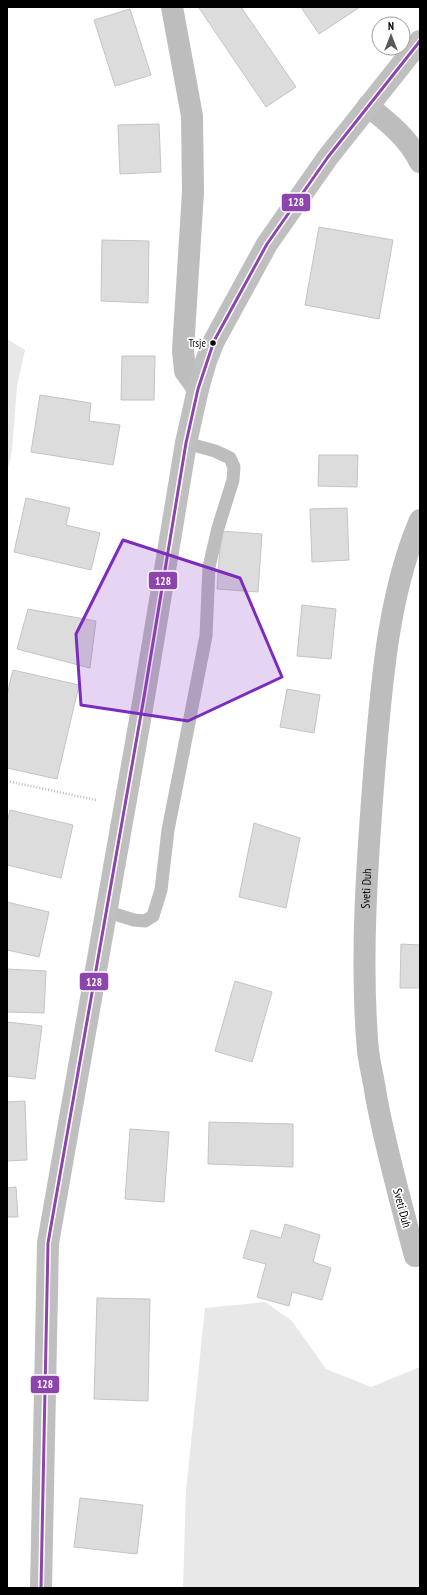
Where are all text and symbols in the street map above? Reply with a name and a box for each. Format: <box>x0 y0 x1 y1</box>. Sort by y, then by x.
north arrow <box>371 16 411 56</box>
text: N <box>388 19 394 33</box>
line badge: 128 <box>281 193 311 212</box>
text: 128 <box>288 195 304 209</box>
place label: Trsje <box>188 336 206 350</box>
marker: Trsje <box>208 338 218 348</box>
line badge: 128 <box>148 571 178 590</box>
text: 128 <box>155 574 171 588</box>
street label: Sveti Duh <box>358 868 374 909</box>
line badge: 128 <box>79 972 109 991</box>
text: 128 <box>86 975 102 989</box>
street label: Sveti Duh <box>390 1187 415 1229</box>
line badge: 128 <box>30 1375 60 1394</box>
text: 128 <box>37 1377 53 1391</box>

